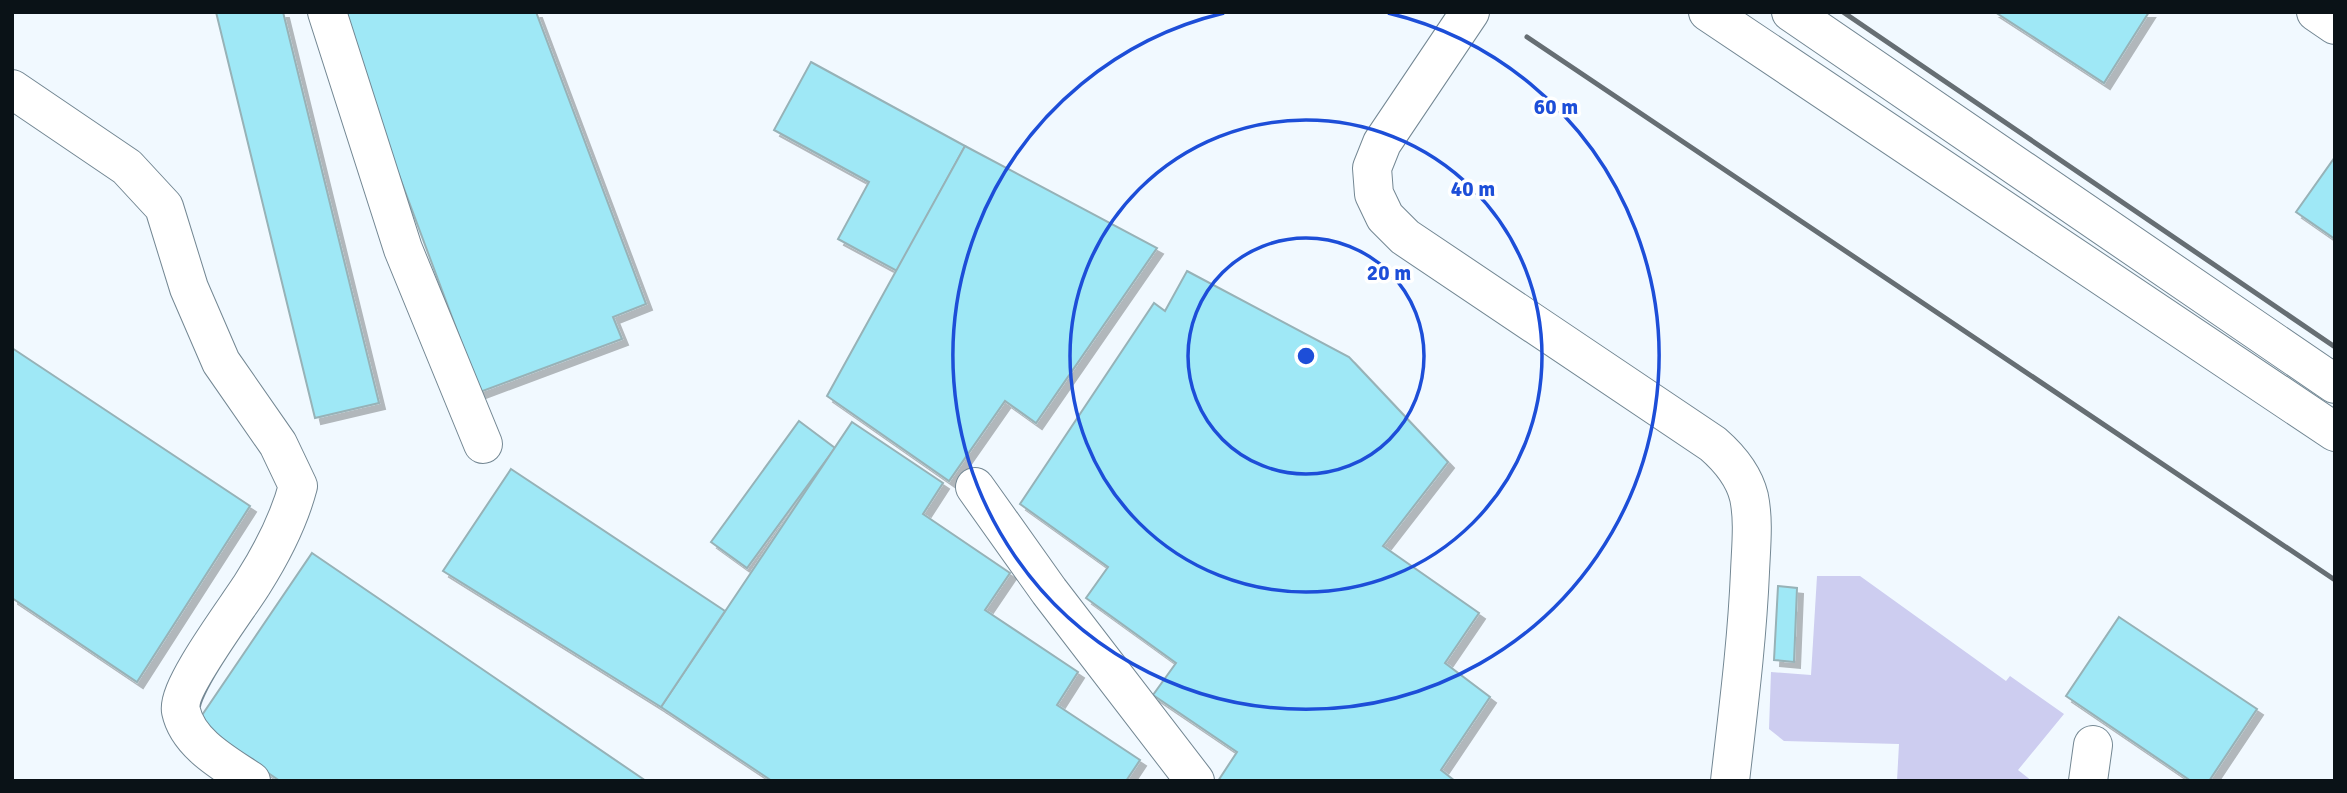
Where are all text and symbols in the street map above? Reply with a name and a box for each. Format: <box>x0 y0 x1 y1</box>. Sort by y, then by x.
text: 60 m <box>1534 94 1578 120</box>
text: 40 m <box>1451 176 1495 202</box>
text: 20 m <box>1367 260 1411 286</box>
centre of rings <box>1294 344 1318 368</box>

